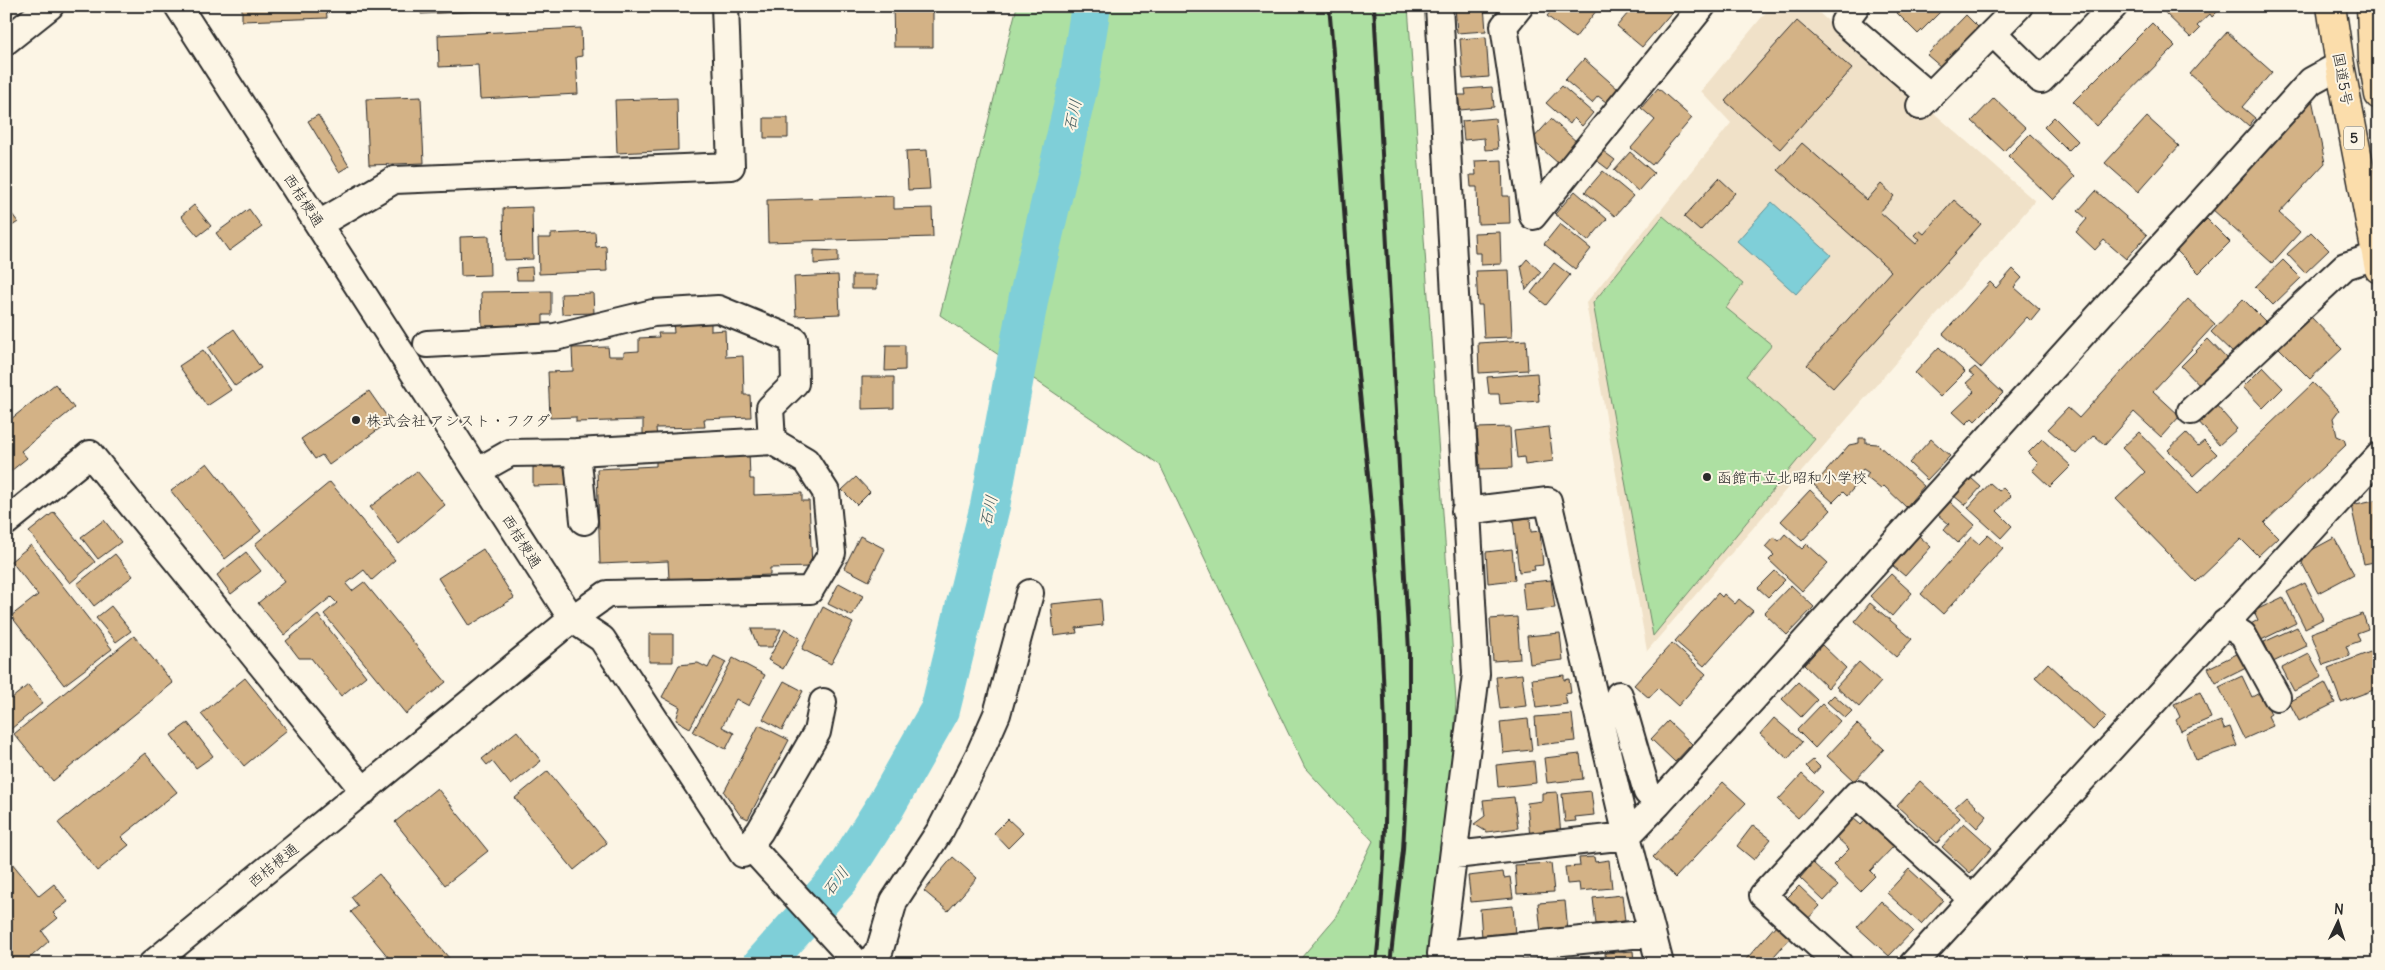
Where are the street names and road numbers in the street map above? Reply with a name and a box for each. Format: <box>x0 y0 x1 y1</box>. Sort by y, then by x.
street label: 国道5号 <box>2329 51 2357 107</box>
road number: 5 <box>2344 126 2364 150</box>
street label: 西桔梗通 <box>280 170 328 230</box>
street label: 西桔梗通 <box>498 511 546 571</box>
street label: 西桔梗通 <box>244 839 302 891</box>

